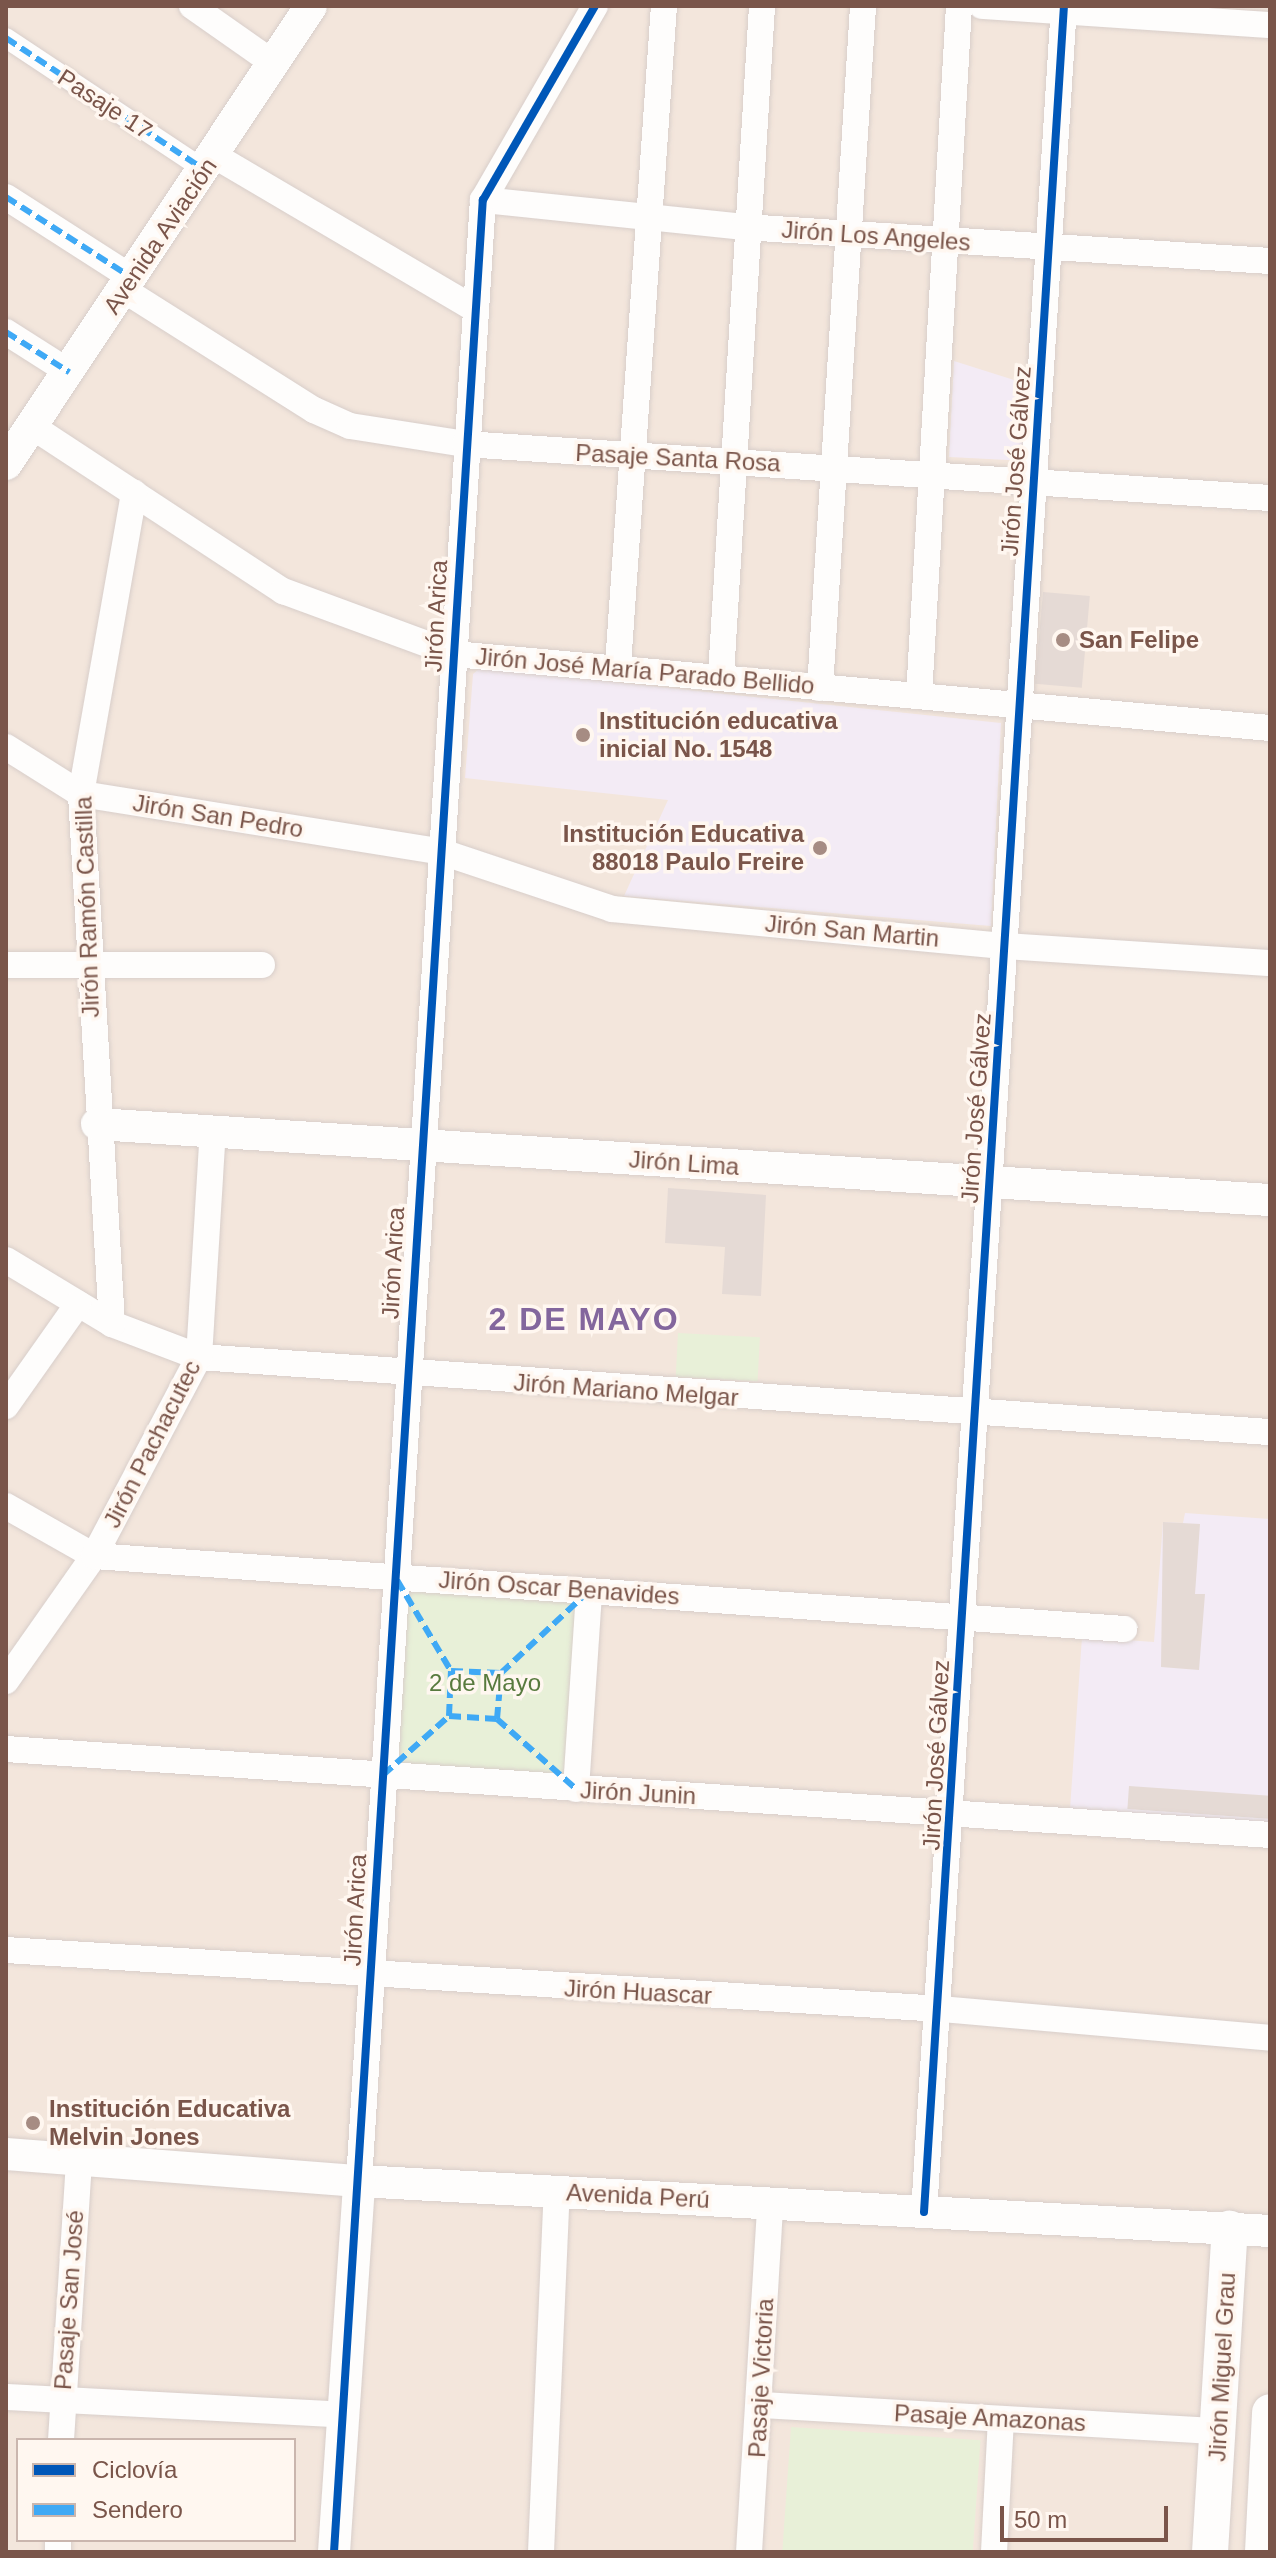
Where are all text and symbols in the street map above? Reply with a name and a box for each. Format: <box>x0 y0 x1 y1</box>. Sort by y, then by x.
street label: Pasaje 17 <box>52 63 158 145</box>
street label: Avenida Aviación <box>97 152 223 320</box>
street label: Jirón Los Angeles <box>780 215 972 257</box>
street label: Jirón José Gálvez <box>995 365 1037 557</box>
street label: Pasaje Santa Rosa <box>575 438 781 478</box>
street label: Jirón Arica <box>419 559 453 673</box>
place label: San Felipe <box>1079 626 1199 654</box>
marker: San Felipe <box>1054 631 1072 649</box>
street label: Jirón José María Parado Bellido <box>474 642 816 700</box>
place label: Institución educativa inicial No. 1548 <box>599 707 838 763</box>
marker: Institución educativa inicial No. 1548 <box>574 726 592 744</box>
street label: Jirón San Pedro <box>131 788 305 844</box>
street label: Jirón Ramón Castilla <box>69 796 105 1018</box>
place label: Institución Educativa 88018 Paulo Freire <box>563 820 804 876</box>
marker: Institución Educativa 88018 Paulo Freire <box>811 839 829 857</box>
street label: Jirón San Martin <box>764 909 940 953</box>
street label: Jirón José Gálvez <box>955 1012 997 1204</box>
street label: Jirón Lima <box>628 1145 740 1181</box>
street label: Jirón Arica <box>376 1206 410 1320</box>
district label: 2 DE MAYO <box>488 1300 680 1338</box>
street label: Jirón Pachacutec <box>97 1355 207 1533</box>
street label: Jirón Mariano Melgar <box>513 1368 739 1412</box>
street label: Jirón Oscar Benavides <box>438 1565 680 1611</box>
street label: Jirón José Gálvez <box>917 1659 955 1851</box>
park label: 2 de Mayo <box>429 1669 541 1697</box>
street label: Jirón Junin <box>579 1776 697 1810</box>
street label: Jirón Arica <box>338 1853 372 1967</box>
street label: Jirón Huascar <box>563 1974 713 2010</box>
place label: Institución Educativa Melvin Jones <box>49 2095 290 2151</box>
marker: Institución Educativa Melvin Jones <box>24 2114 42 2132</box>
street label: Avenida Perú <box>566 2178 710 2214</box>
street label: Pasaje San José <box>48 2209 90 2391</box>
street label: Jirón Miguel Grau <box>1203 2272 1241 2462</box>
street label: Pasaje Victoria <box>742 2298 780 2458</box>
street label: Pasaje Amazonas <box>893 2399 1087 2437</box>
legend <box>16 2438 296 2542</box>
text: Ciclovía <box>92 2456 177 2483</box>
scale bar <box>1004 2490 1172 2540</box>
text: Sendero <box>92 2496 183 2523</box>
text: 50 m <box>1014 2506 1067 2533</box>

